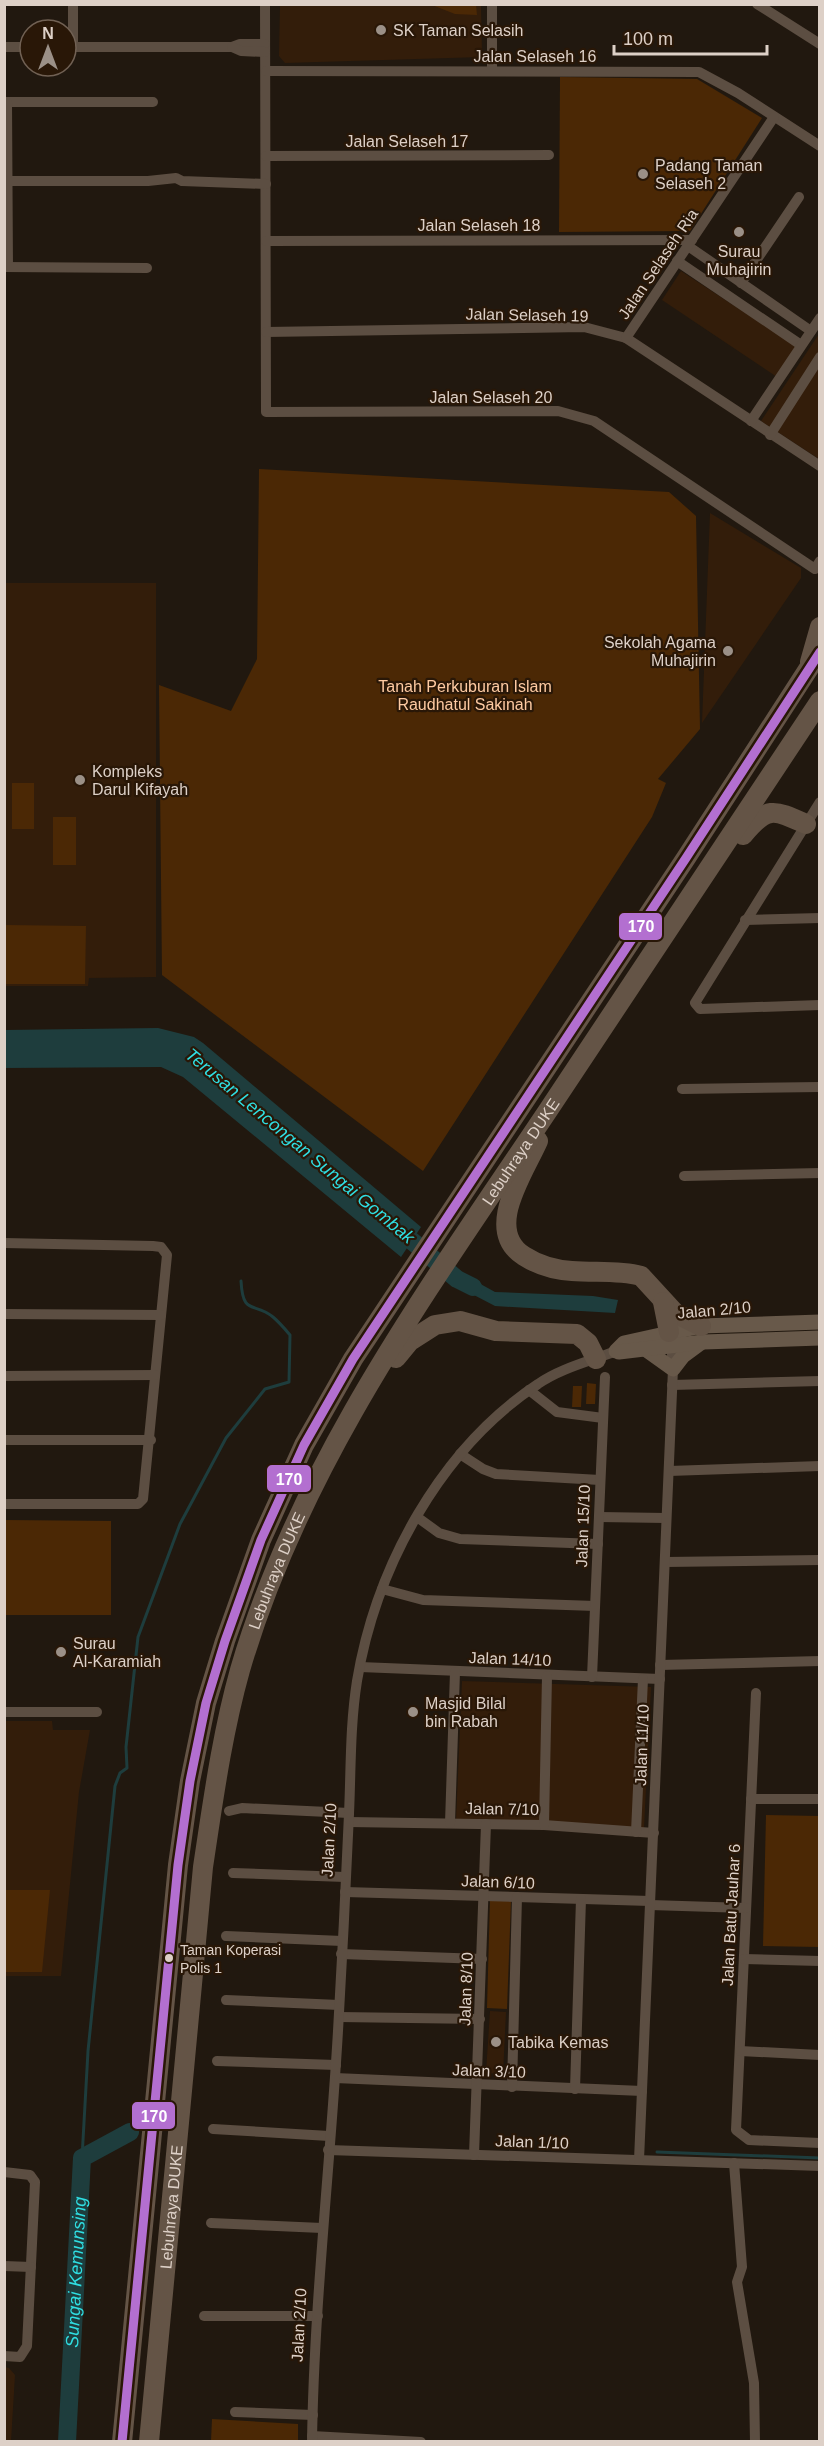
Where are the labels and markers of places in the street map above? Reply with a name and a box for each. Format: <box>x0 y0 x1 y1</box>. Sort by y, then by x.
place label: SK Taman Selasih <box>393 22 523 39</box>
marker: SK Taman Selasih <box>374 23 388 37</box>
place label: Padang Taman Selaseh 2 <box>655 157 762 192</box>
marker: Padang Taman Selaseh 2 <box>636 167 650 181</box>
marker: Surau Muhajirin <box>732 225 746 239</box>
place label: Surau Muhajirin <box>707 243 771 278</box>
place label: Sekolah Agama Muhajirin <box>604 634 716 669</box>
marker: Sekolah Agama Muhajirin <box>721 644 735 658</box>
place label: Kompleks Darul Kifayah <box>92 763 188 798</box>
marker: Kompleks Darul Kifayah <box>73 773 87 787</box>
place label: Surau Al-Karamiah <box>73 1635 161 1670</box>
marker: Surau Al-Karamiah <box>54 1645 68 1659</box>
place label: Masjid Bilal bin Rabah <box>425 1695 506 1730</box>
marker: Masjid Bilal bin Rabah <box>406 1705 420 1719</box>
place label: Taman Koperasi Polis 1 <box>180 1942 281 1976</box>
marker: Taman Koperasi Polis 1 <box>163 1952 175 1964</box>
place label: Tabika Kemas <box>508 2034 609 2051</box>
marker: Tabika Kemas <box>489 2035 503 2049</box>

